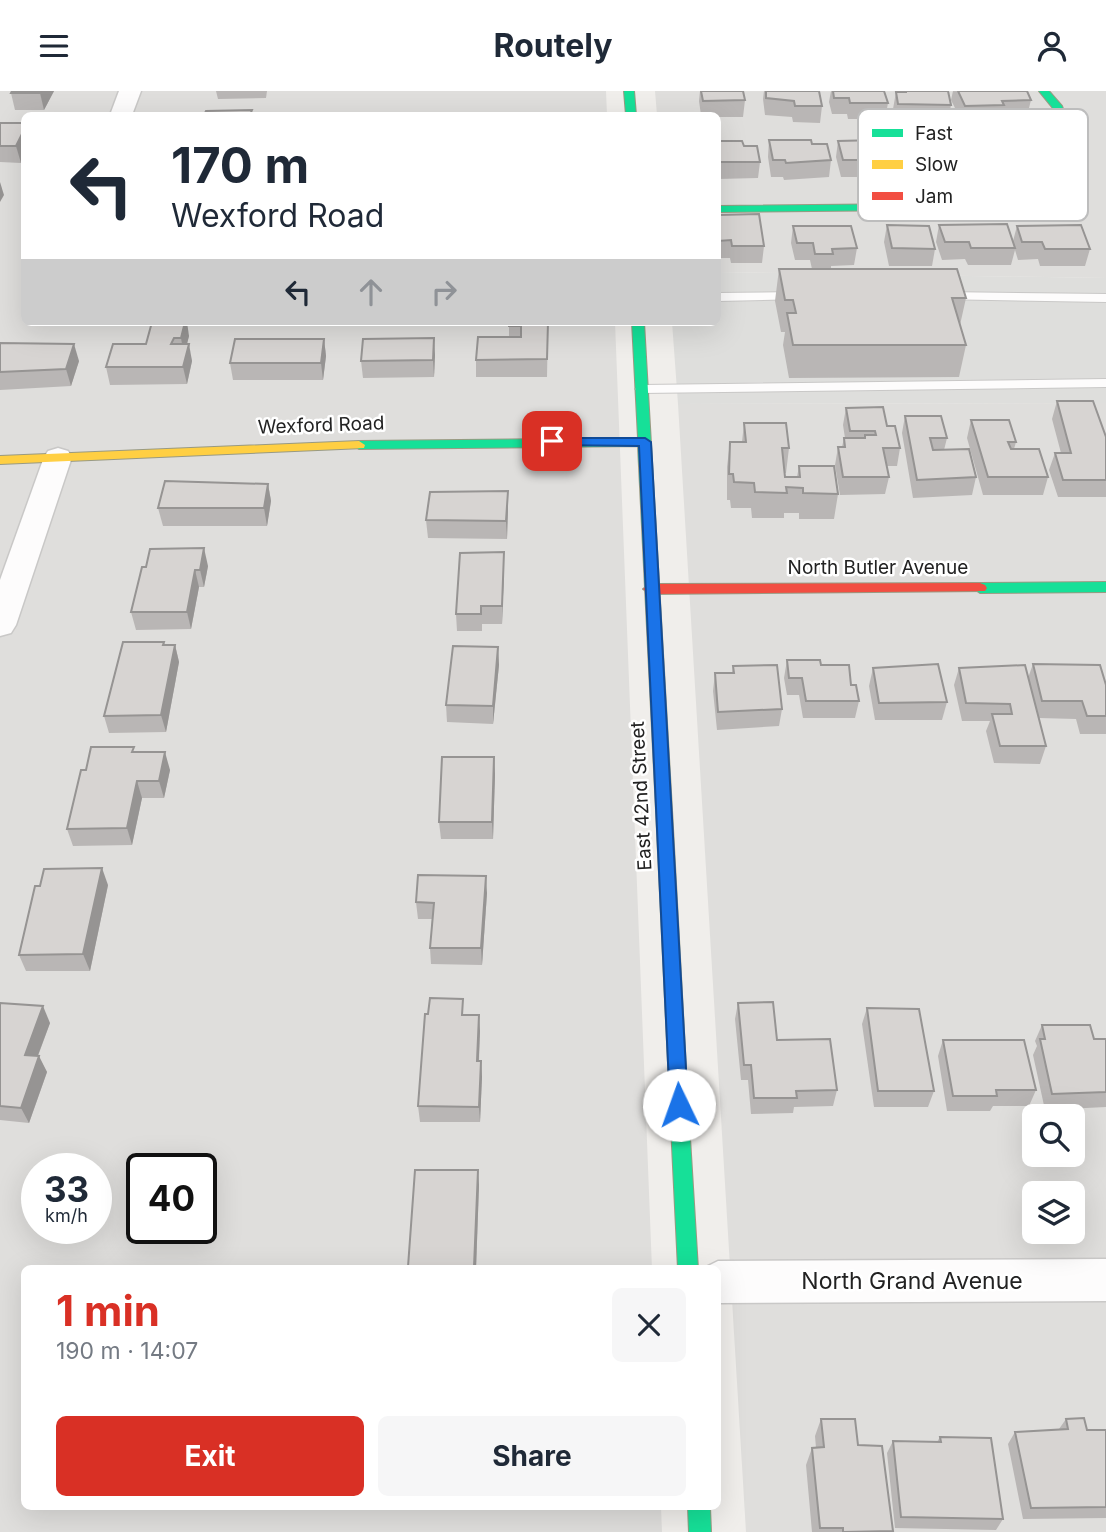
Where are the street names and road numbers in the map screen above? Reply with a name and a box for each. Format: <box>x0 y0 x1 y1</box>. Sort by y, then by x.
street label: Wexford Road <box>257 411 385 439</box>
street label: North Butler Avenue <box>788 556 968 579</box>
street label: East 42nd Street <box>626 721 656 871</box>
street label: North Grand Avenue <box>801 1267 1023 1295</box>

